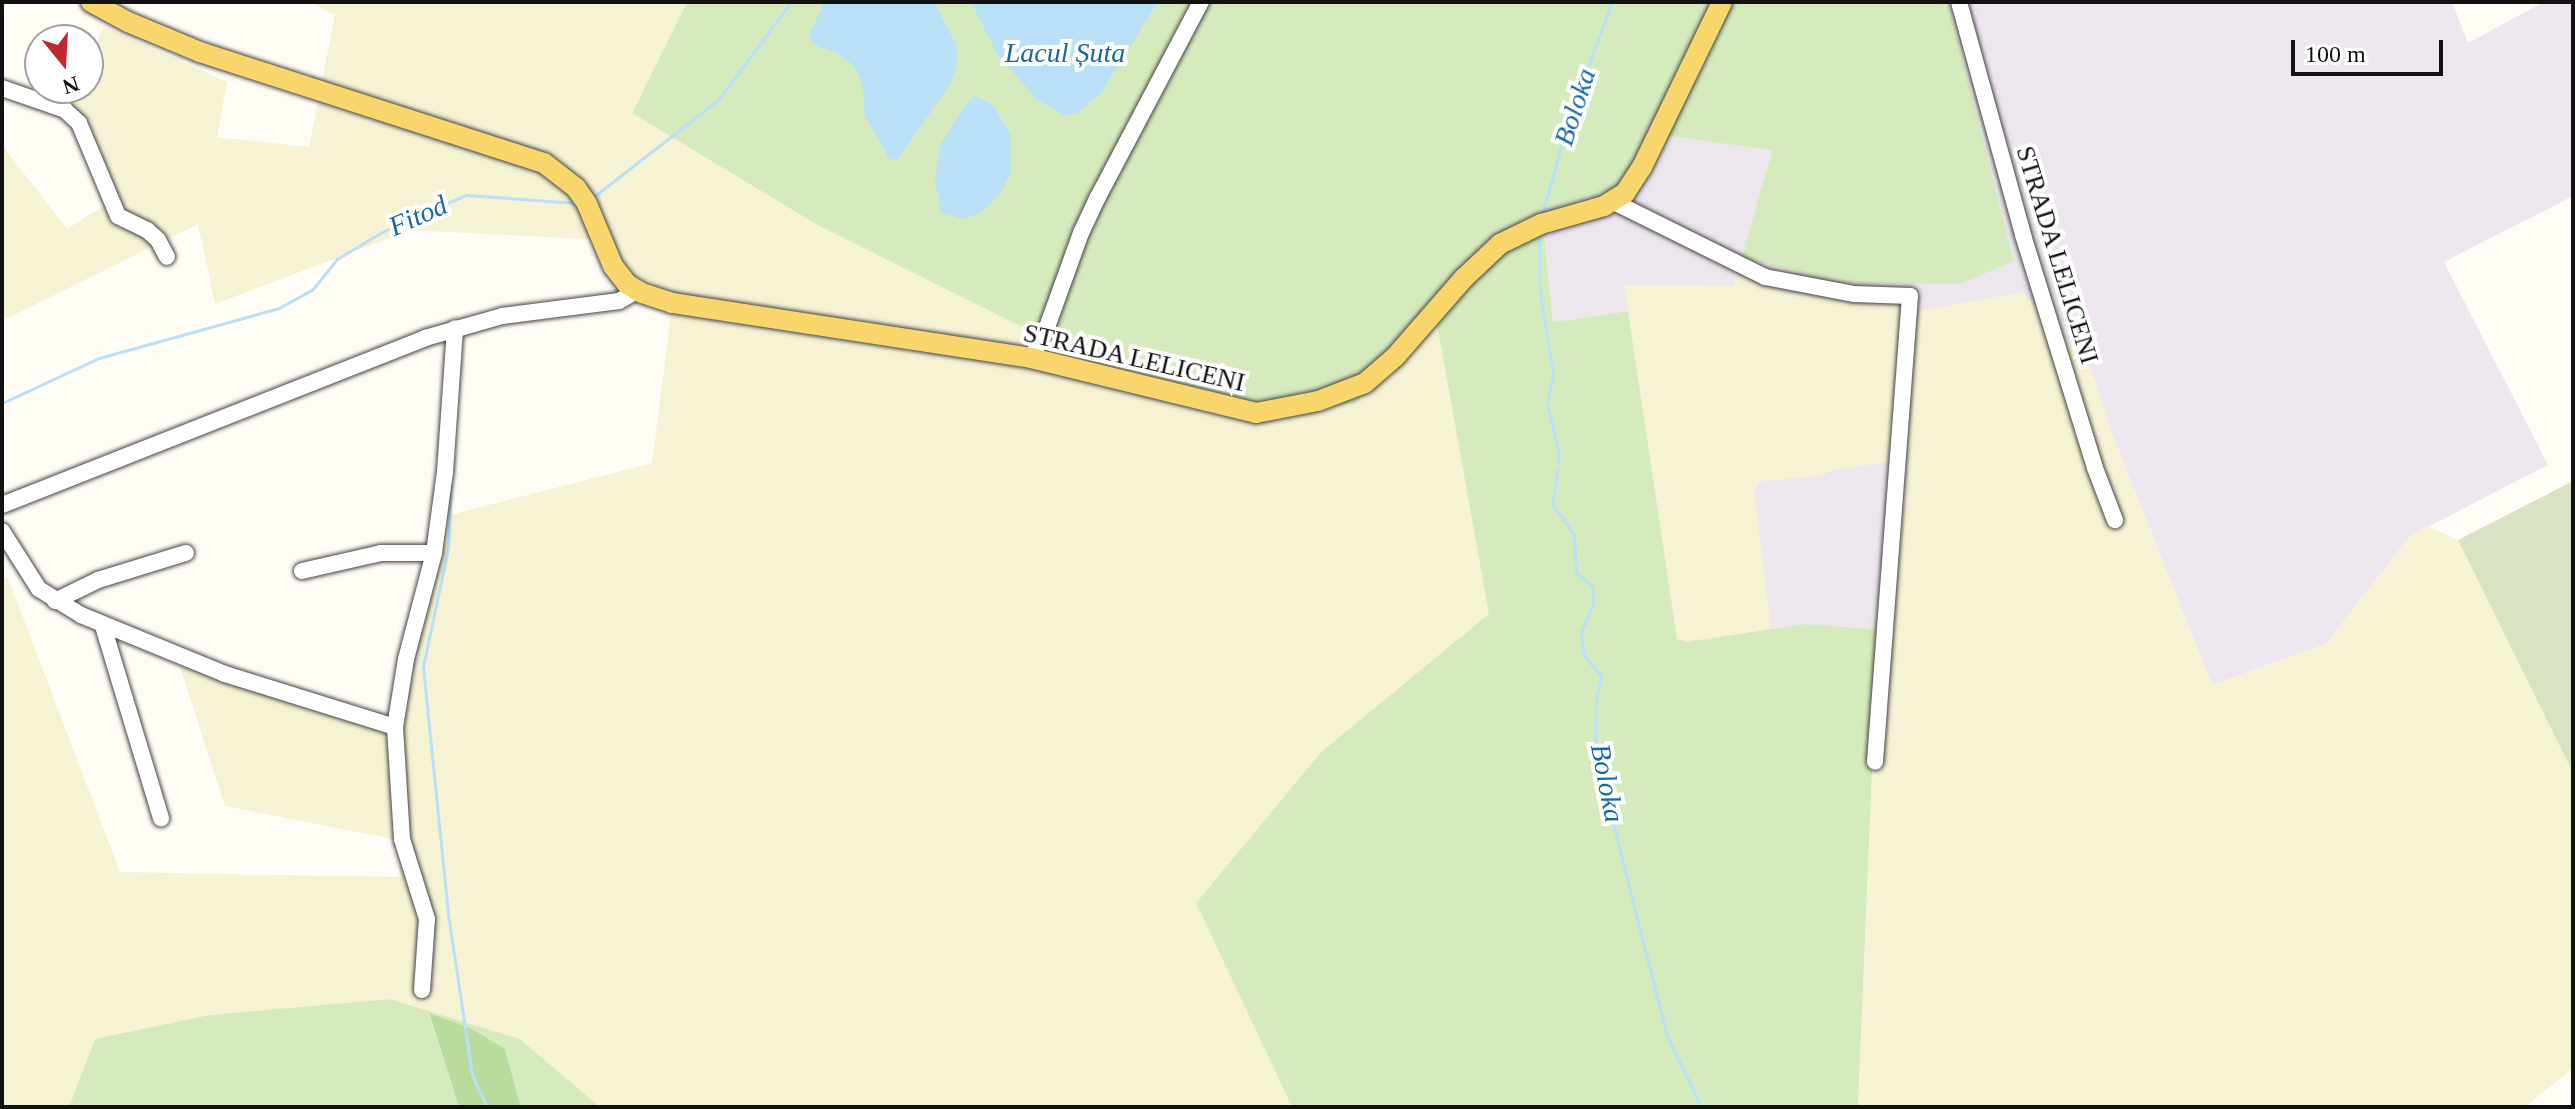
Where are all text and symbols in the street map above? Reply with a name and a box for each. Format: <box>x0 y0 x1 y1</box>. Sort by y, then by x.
north arrow <box>24 24 104 104</box>
scale bar <box>2295 24 2447 74</box>
water label: Lacul Șuta <box>1005 36 1125 70</box>
text: 100 m <box>2305 41 2366 67</box>
water label: Boloka <box>1547 64 1603 150</box>
text: N <box>60 71 82 100</box>
street label: STRADA LELICENI <box>2009 142 2105 368</box>
water label: Fitod <box>383 188 453 244</box>
street label: STRADA LELICENI <box>1020 317 1248 399</box>
water label: Boloka <box>1583 741 1631 825</box>

